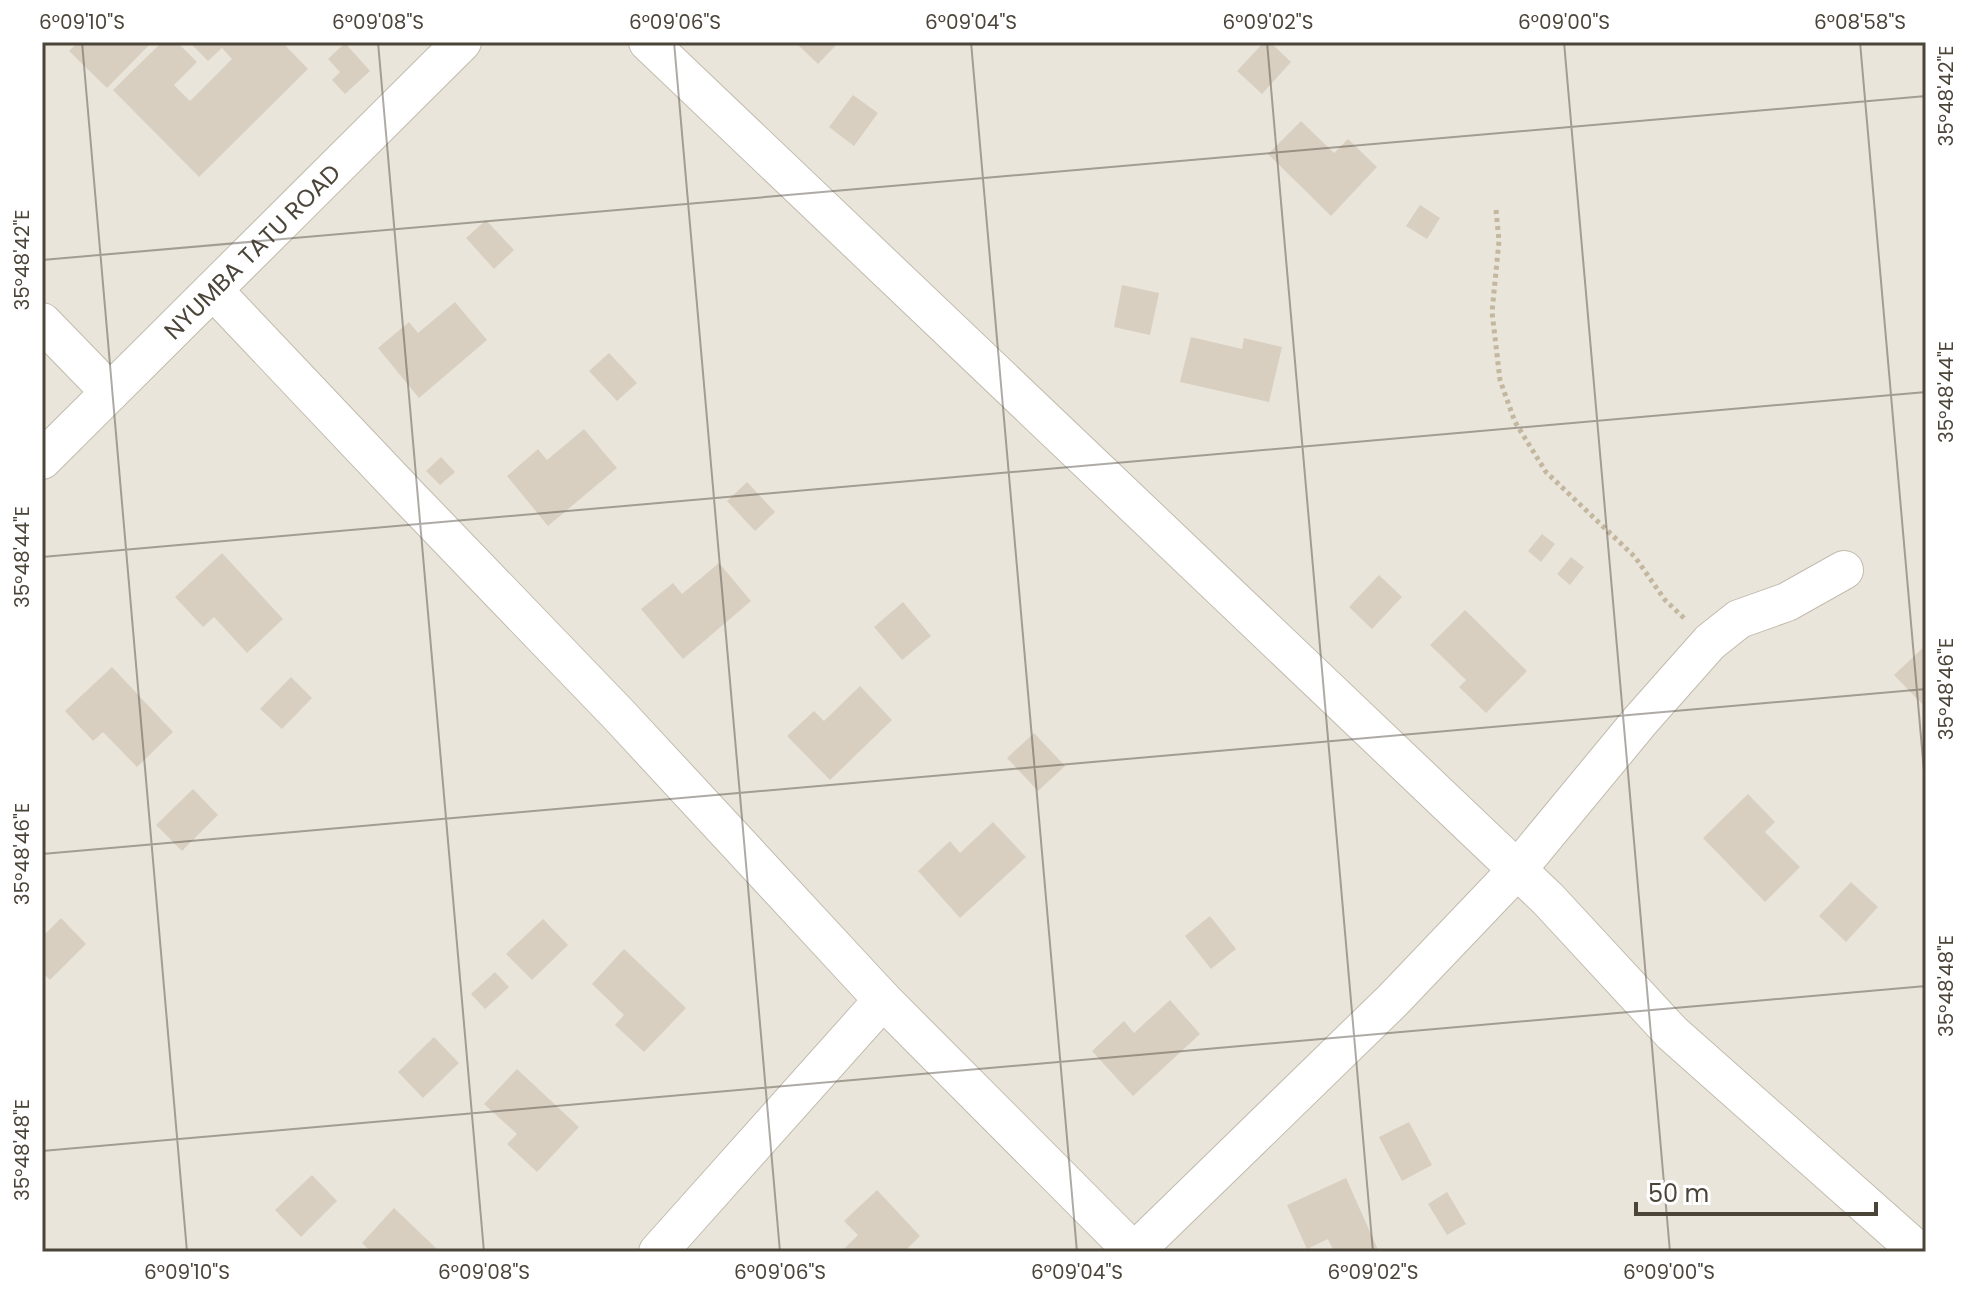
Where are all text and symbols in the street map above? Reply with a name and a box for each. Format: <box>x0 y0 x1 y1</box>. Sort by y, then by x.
text: 6°09'10"S <box>39 8 125 36</box>
text: 6°09'08"S <box>332 8 424 36</box>
text: 6°09'06"S <box>629 8 721 36</box>
text: 6°09'04"S <box>925 8 1017 36</box>
text: 6°09'02"S <box>1223 8 1313 36</box>
text: 6°09'00"S <box>1518 8 1610 36</box>
text: 6°08'58"S <box>1814 8 1906 36</box>
text: 35°48'42"E <box>1932 45 1960 147</box>
street label: NYUMBA TATU ROAD <box>156 156 347 346</box>
text: 35°48'42"E <box>8 209 36 311</box>
text: 35°48'44"E <box>1932 341 1960 443</box>
text: 35°48'44"E <box>8 506 36 608</box>
text: 35°48'46"E <box>1932 638 1960 740</box>
text: 35°48'46"E <box>8 803 36 905</box>
text: 35°48'48"E <box>1932 935 1960 1037</box>
text: 35°48'48"E <box>8 1099 36 1201</box>
scale bar <box>1636 1166 1876 1216</box>
text: 50 m <box>1648 1177 1709 1210</box>
text: 6°09'10"S <box>144 1258 230 1286</box>
text: 6°09'08"S <box>438 1258 530 1286</box>
text: 6°09'06"S <box>734 1258 826 1286</box>
text: 6°09'04"S <box>1031 1258 1123 1286</box>
text: 6°09'02"S <box>1328 1258 1418 1286</box>
text: 6°09'00"S <box>1623 1258 1715 1286</box>

